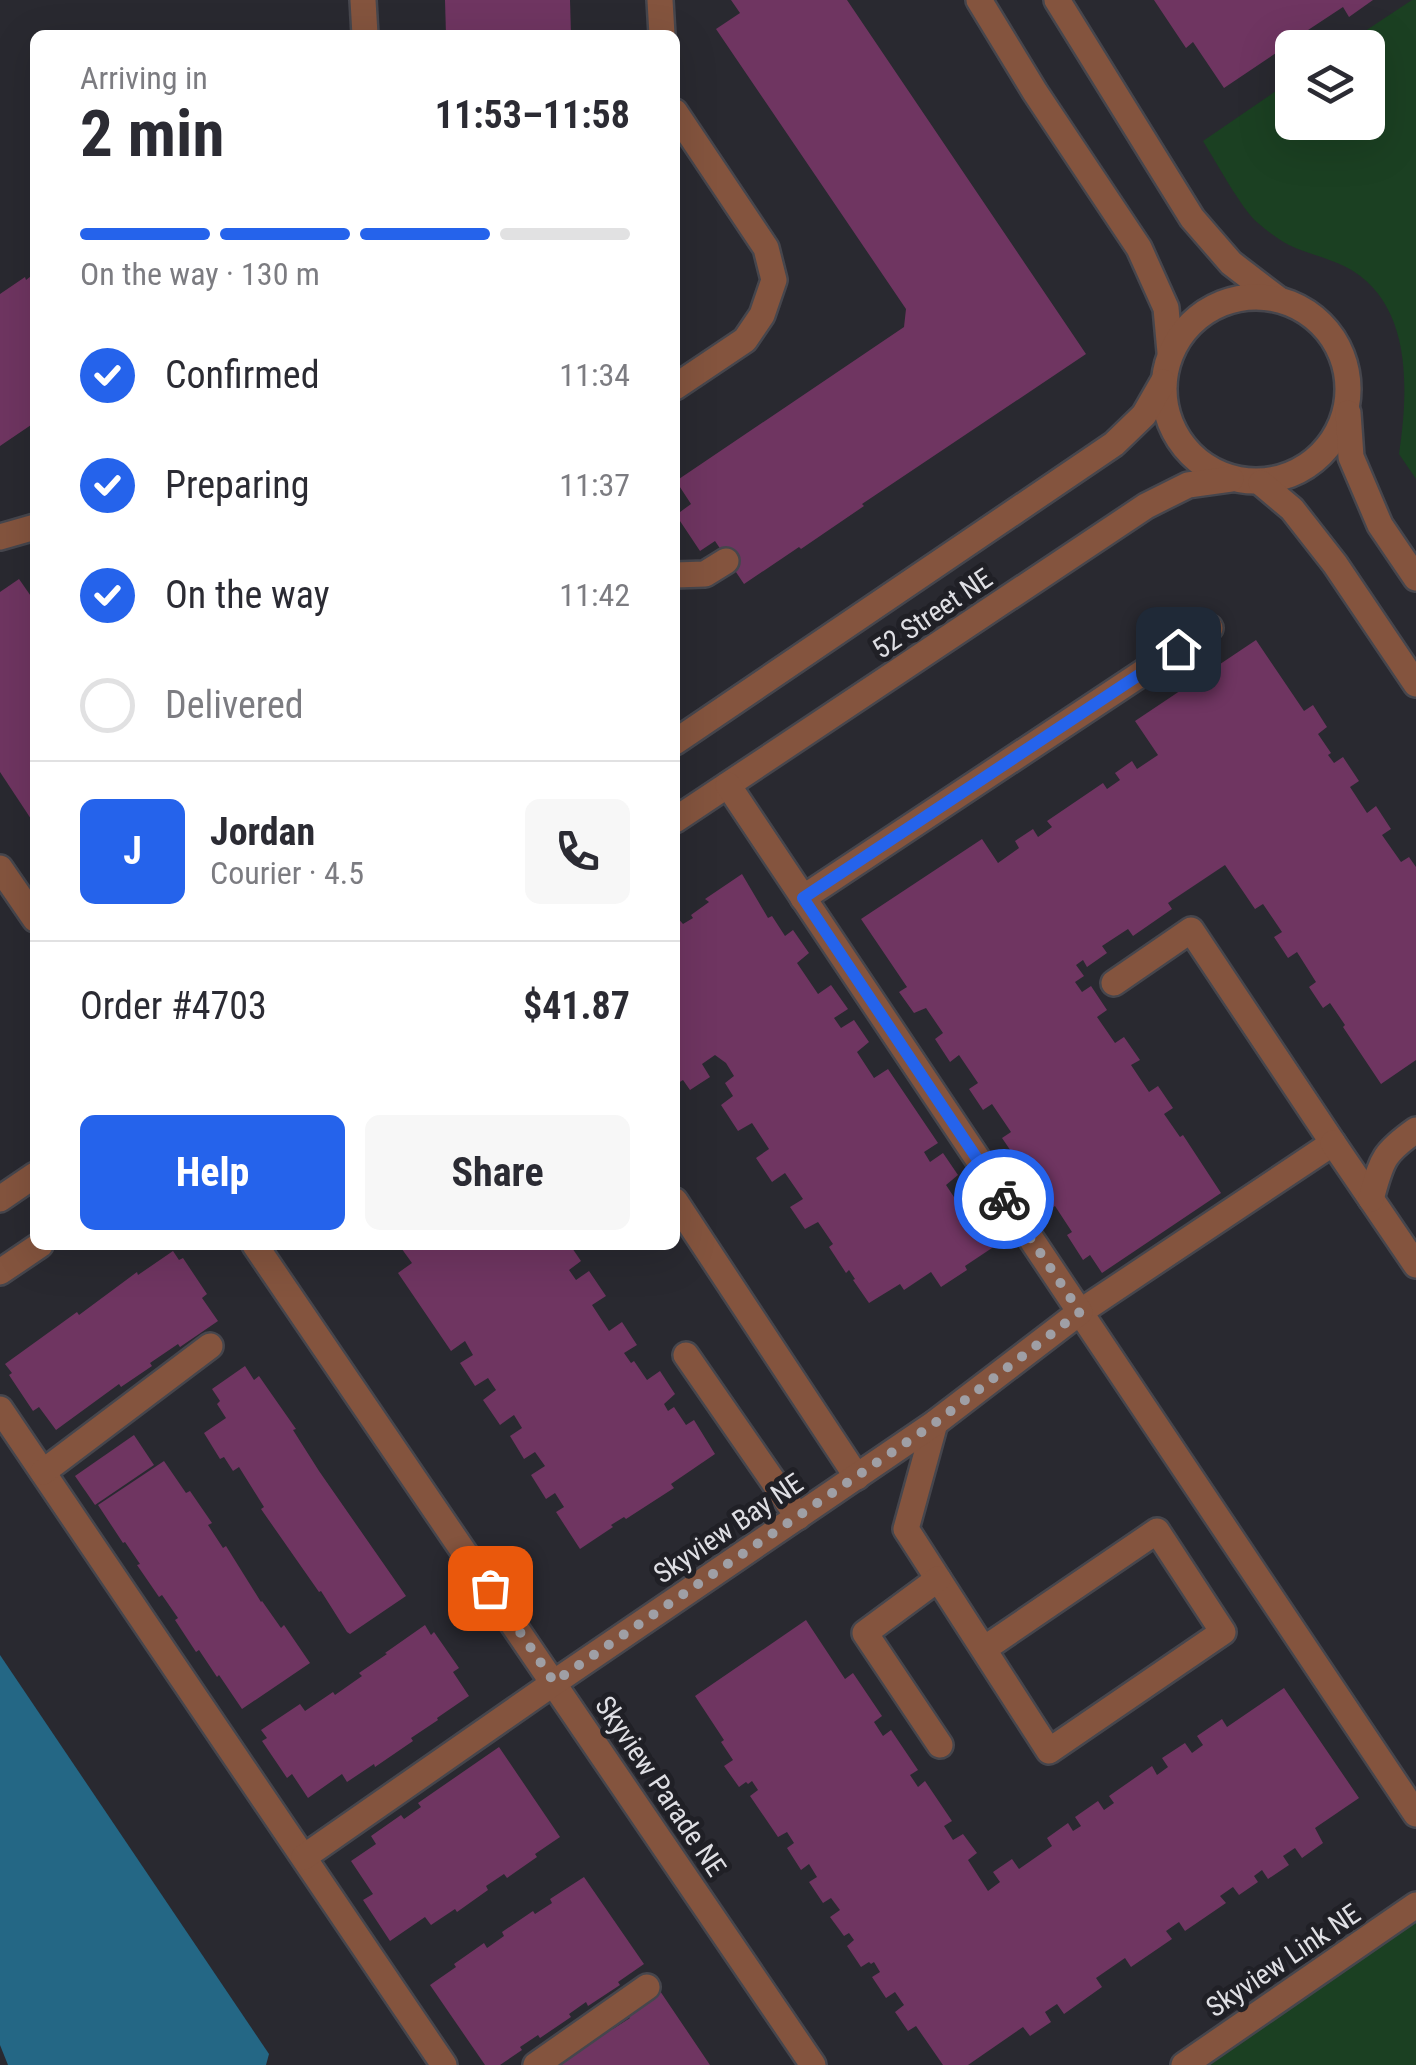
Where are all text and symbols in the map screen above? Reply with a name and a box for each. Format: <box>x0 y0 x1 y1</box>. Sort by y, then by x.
map controls <box>1275 30 1385 140</box>
button: layers <box>1275 30 1385 140</box>
text: Arriving in <box>80 59 208 97</box>
text: 11:53–11:58 <box>435 93 630 137</box>
text: 2 min <box>80 96 224 172</box>
text: On the way · 130 m <box>80 255 320 293</box>
icon: check <box>80 348 135 403</box>
text: Confirmed <box>165 353 320 397</box>
text: 11:34 <box>559 356 630 394</box>
icon: check <box>80 458 135 513</box>
text: Preparing <box>165 463 310 507</box>
text: 11:37 <box>559 466 630 504</box>
street label: 52 Street NE <box>866 561 998 666</box>
icon: check <box>80 568 135 623</box>
text: On the way <box>165 573 330 617</box>
text: 11:42 <box>559 576 630 614</box>
pin <box>1136 607 1221 692</box>
icon: home <box>1151 622 1206 677</box>
text: Delivered <box>165 683 304 727</box>
button: phone <box>525 799 630 904</box>
text: Jordan <box>210 810 315 854</box>
text: J <box>123 829 142 873</box>
text: Courier · 4.5 <box>210 854 364 892</box>
text: Order #4703 <box>80 984 267 1028</box>
text: $41.87 <box>523 984 630 1028</box>
button: Help <box>80 1115 345 1230</box>
button: Share <box>365 1115 630 1230</box>
courier <box>954 1149 1054 1249</box>
icon: bike <box>977 1172 1032 1227</box>
street label: Skyview Bay NE <box>647 1466 809 1590</box>
pin <box>448 1546 533 1631</box>
icon: bag <box>463 1561 518 1616</box>
street label: Skyview Parade NE <box>588 1690 733 1882</box>
street label: Skyview Link NE <box>1200 1897 1367 2024</box>

